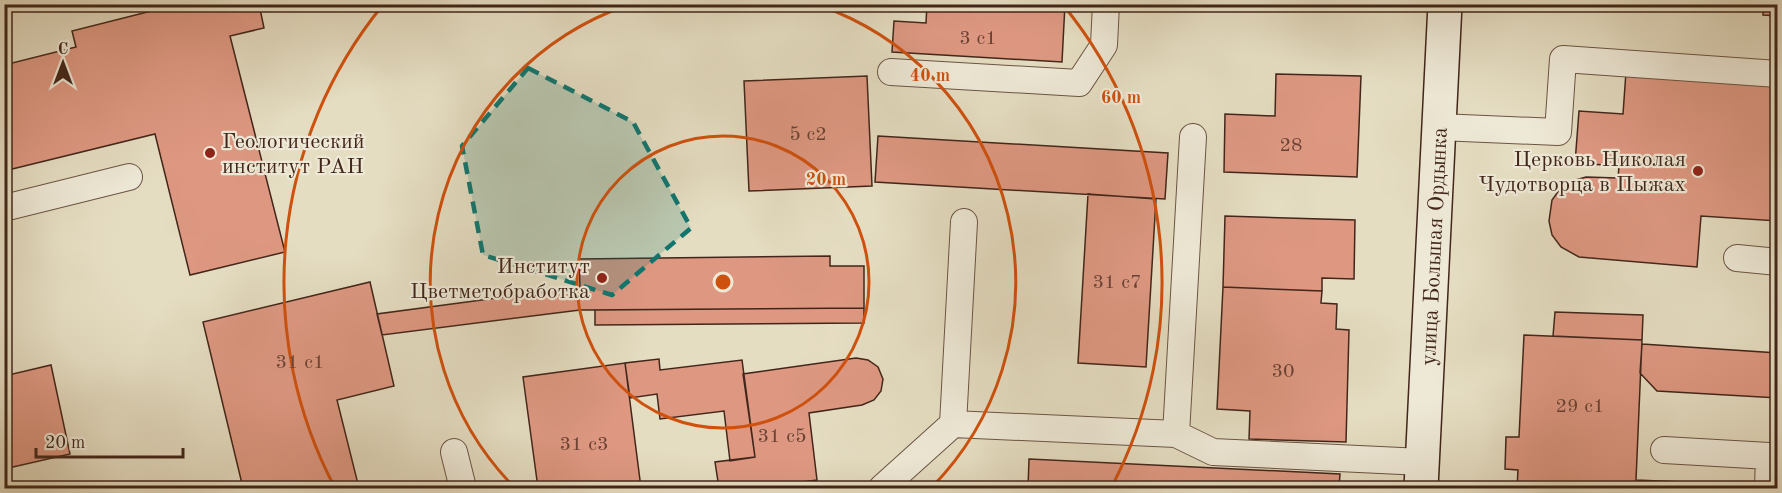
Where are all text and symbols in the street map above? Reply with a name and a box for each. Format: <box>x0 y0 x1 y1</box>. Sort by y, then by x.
house number: 3 с1 <box>959 29 997 49</box>
north arrow <box>33 33 93 93</box>
text: С <box>58 42 68 58</box>
text: 40 m <box>910 67 950 85</box>
text: 60 m <box>1101 89 1141 107</box>
house number: 5 с2 <box>789 125 827 145</box>
street label: улица Большая Ордынка <box>1418 126 1452 366</box>
place label: Геологический институт РАН <box>222 131 365 178</box>
house number: 28 <box>1279 136 1303 156</box>
marker: Геологический институт РАН <box>203 146 217 160</box>
place label: Церковь Николая Чудотворца в Пыжах <box>1478 149 1686 196</box>
marker: Церковь Николая Чудотворца в Пыжах <box>1691 164 1705 178</box>
text: 20 m <box>806 171 846 189</box>
place label: Институт Цветметобработка <box>410 256 590 303</box>
marker: Институт Цветметобработка <box>595 271 609 285</box>
centre of rings <box>713 272 733 292</box>
house number: 31 с7 <box>1092 273 1142 293</box>
house number: 31 с1 <box>275 353 325 373</box>
house number: 30 <box>1271 362 1295 382</box>
house number: 29 с1 <box>1555 397 1605 417</box>
scale bar <box>36 421 183 459</box>
house number: 31 с5 <box>757 427 807 447</box>
text: 20 m <box>45 434 85 452</box>
house number: 31 с3 <box>559 435 609 455</box>

